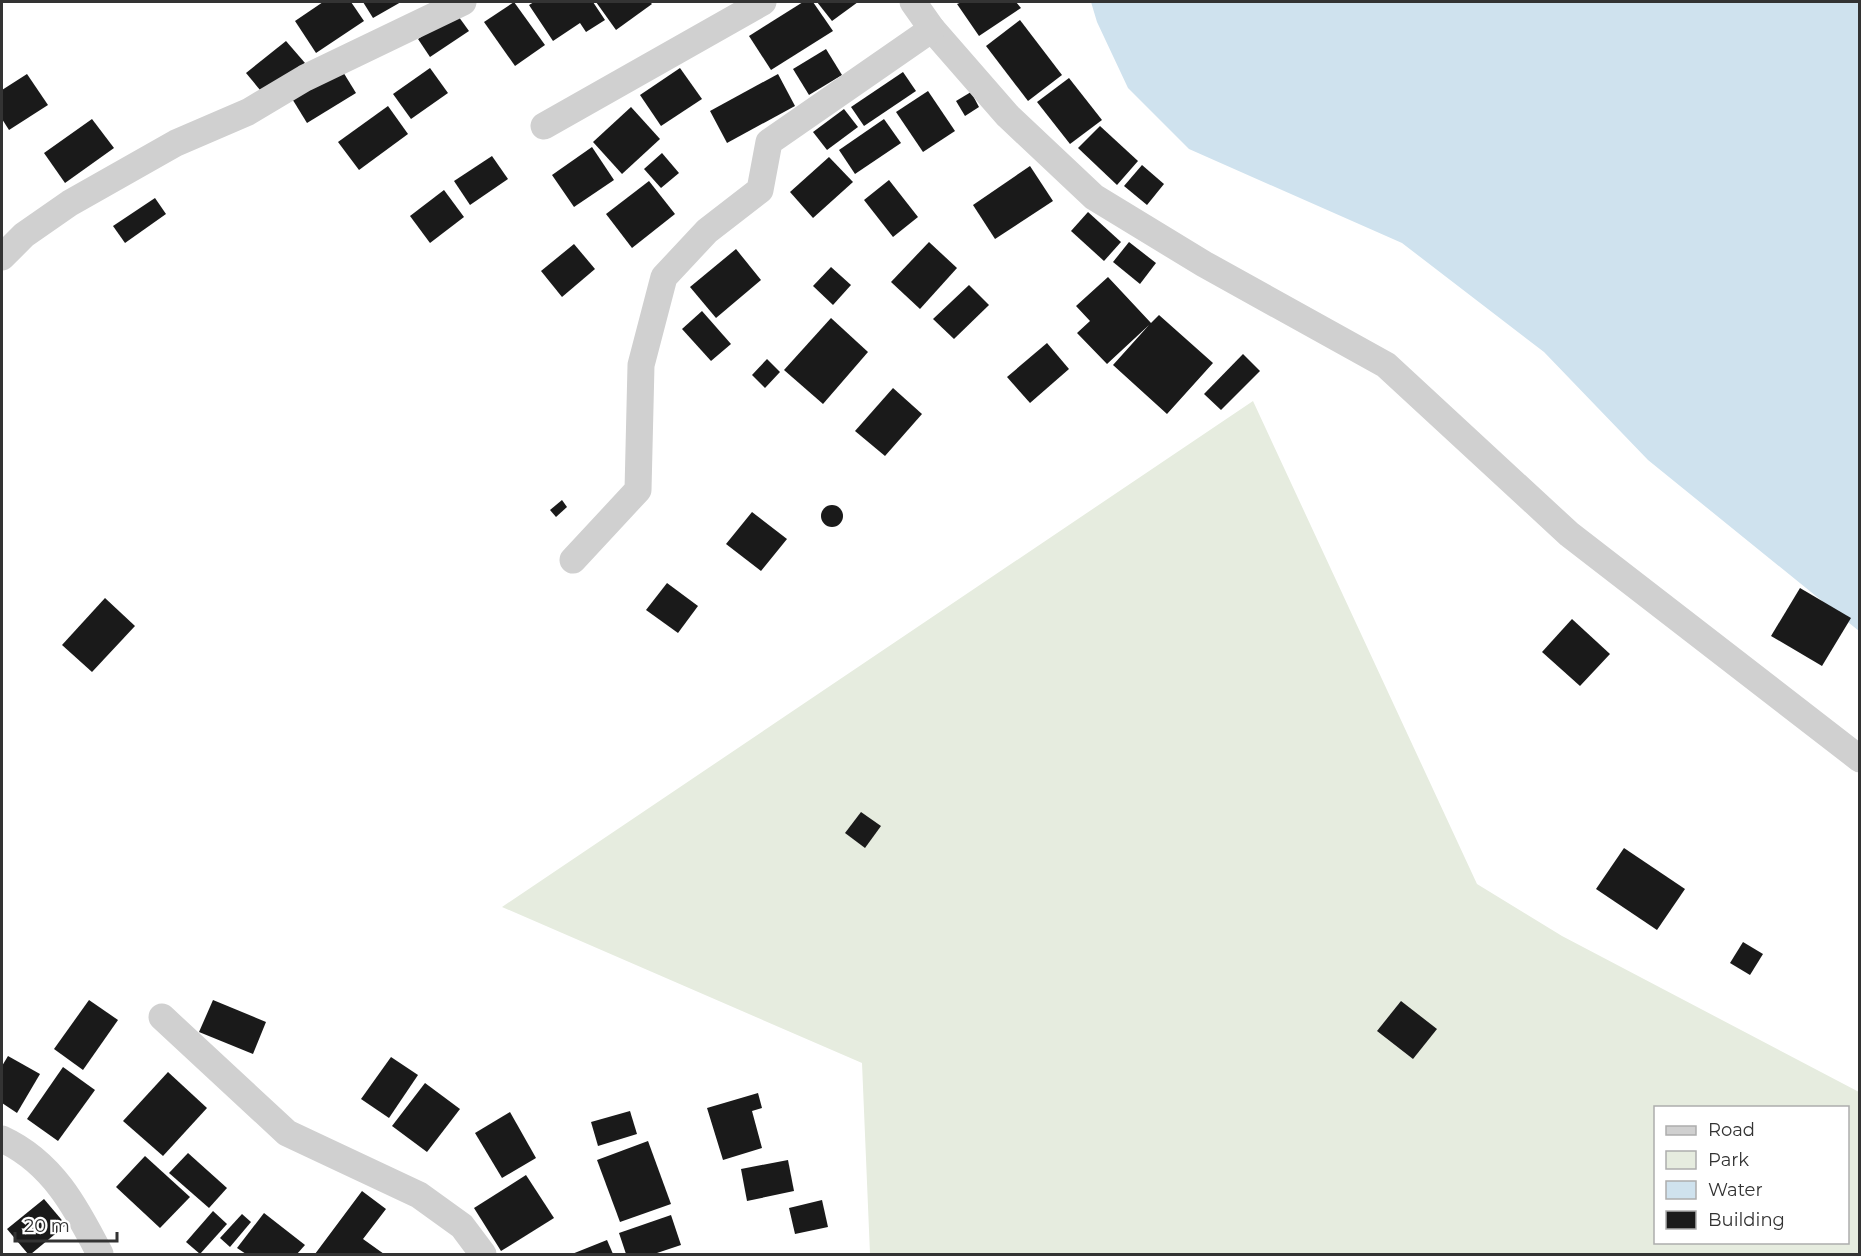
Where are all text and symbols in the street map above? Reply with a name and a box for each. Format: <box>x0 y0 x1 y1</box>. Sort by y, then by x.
legend <box>1654 1106 1849 1244</box>
text: Road <box>1708 1119 1755 1141</box>
text: Park <box>1708 1149 1749 1171</box>
text: Water <box>1708 1179 1763 1201</box>
scale bar <box>15 1205 117 1243</box>
text: Building <box>1708 1209 1785 1231</box>
text: 20 m <box>24 1215 70 1237</box>

